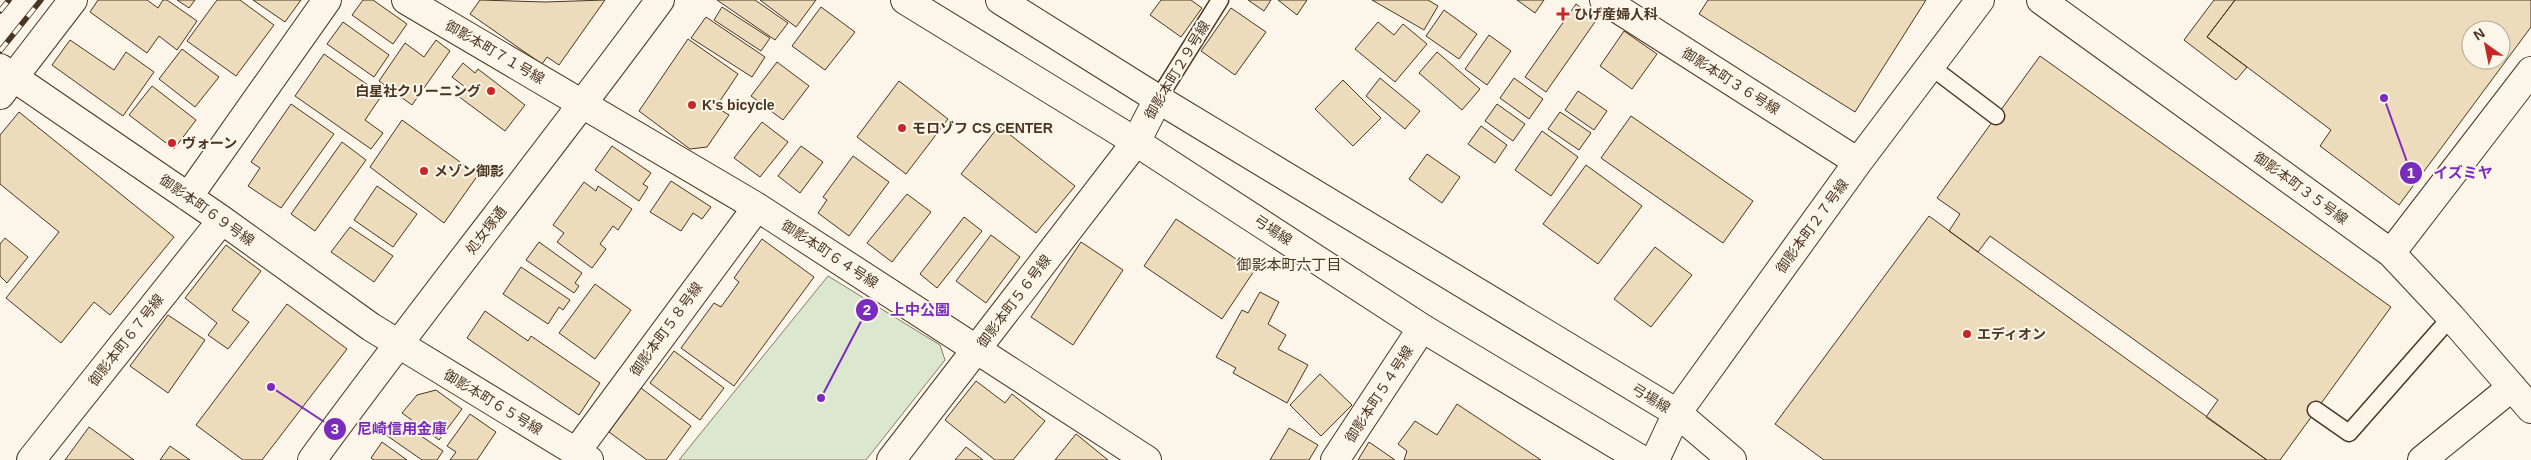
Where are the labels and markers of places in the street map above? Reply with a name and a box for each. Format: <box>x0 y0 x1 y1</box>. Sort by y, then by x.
place label: ひげ産婦人科 <box>1574 6 1658 22</box>
marker: ひげ産婦人科 <box>1556 7 1570 21</box>
place label: 白星社クリーニング <box>355 83 481 99</box>
marker: 白星社クリーニング <box>485 85 497 97</box>
place label: K's bicycle <box>702 97 775 113</box>
marker: K's bicycle <box>686 99 698 111</box>
place label: モロゾフ CS CENTER <box>912 120 1053 136</box>
marker: モロゾフ CS CENTER <box>896 122 908 134</box>
place label: ヴォーン <box>182 135 237 151</box>
marker: ヴォーン <box>166 137 178 149</box>
callout: イズミヤ <box>2398 158 2503 188</box>
place label: メゾン御影 <box>434 163 504 179</box>
marker: メゾン御影 <box>418 165 430 177</box>
callout: 上中公園 <box>855 295 960 325</box>
place label: エディオン <box>1977 326 2046 342</box>
marker: エディオン <box>1961 328 1973 340</box>
callout: 尼崎信用金庫 <box>322 414 457 444</box>

